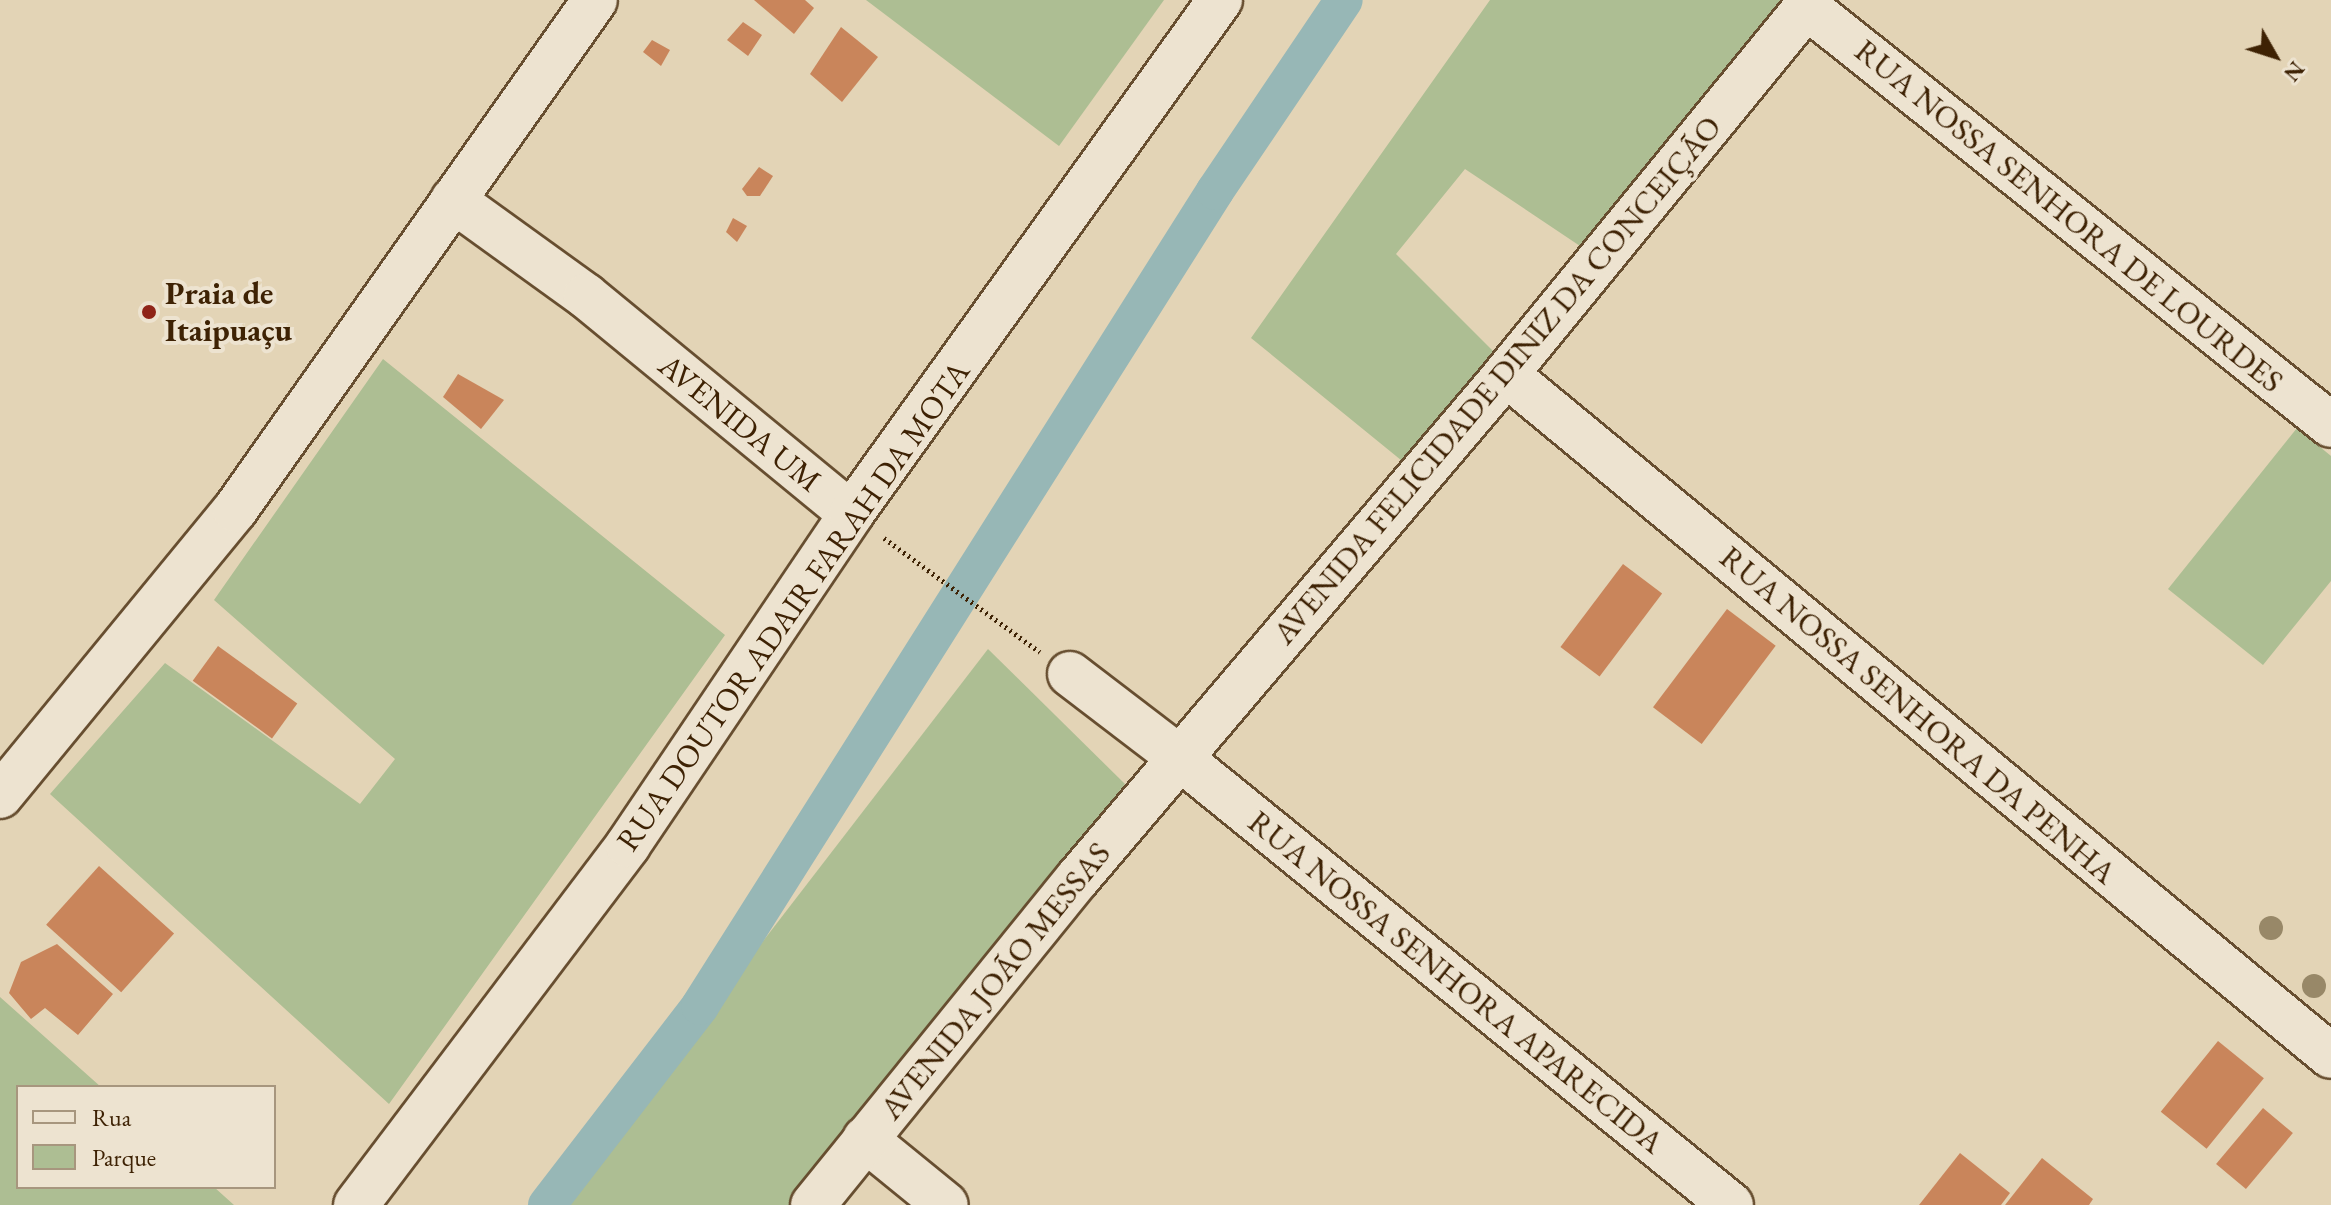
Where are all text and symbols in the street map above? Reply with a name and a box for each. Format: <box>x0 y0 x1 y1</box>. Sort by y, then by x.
north arrow <box>2235 16 2315 96</box>
street label: RUA NOSSA SENHORA DE LOURDES <box>1847 31 2291 401</box>
text: N <box>2277 55 2311 87</box>
street label: AVENIDA FELICIDADE DINIZ DA CONCEIÇÃO <box>1264 108 1730 652</box>
place label: Praia de Itaipuaçu <box>165 275 292 350</box>
marker: Praia de Itaipuaçu <box>140 303 158 321</box>
street label: AVENIDA UM <box>651 346 829 500</box>
street label: RUA DOUTOR ADAIR FARAH DA MOTA <box>608 354 978 858</box>
street label: RUA NOSSA SENHORA DA PENHA <box>1712 538 2124 892</box>
street label: RUA NOSSA SENHORA APARECIDA <box>1241 802 1671 1162</box>
street label: AVENIDA JOÃO MESSAS <box>871 835 1119 1127</box>
legend <box>16 1085 276 1189</box>
text: Rua <box>92 1102 131 1133</box>
text: Parque <box>92 1142 156 1173</box>

